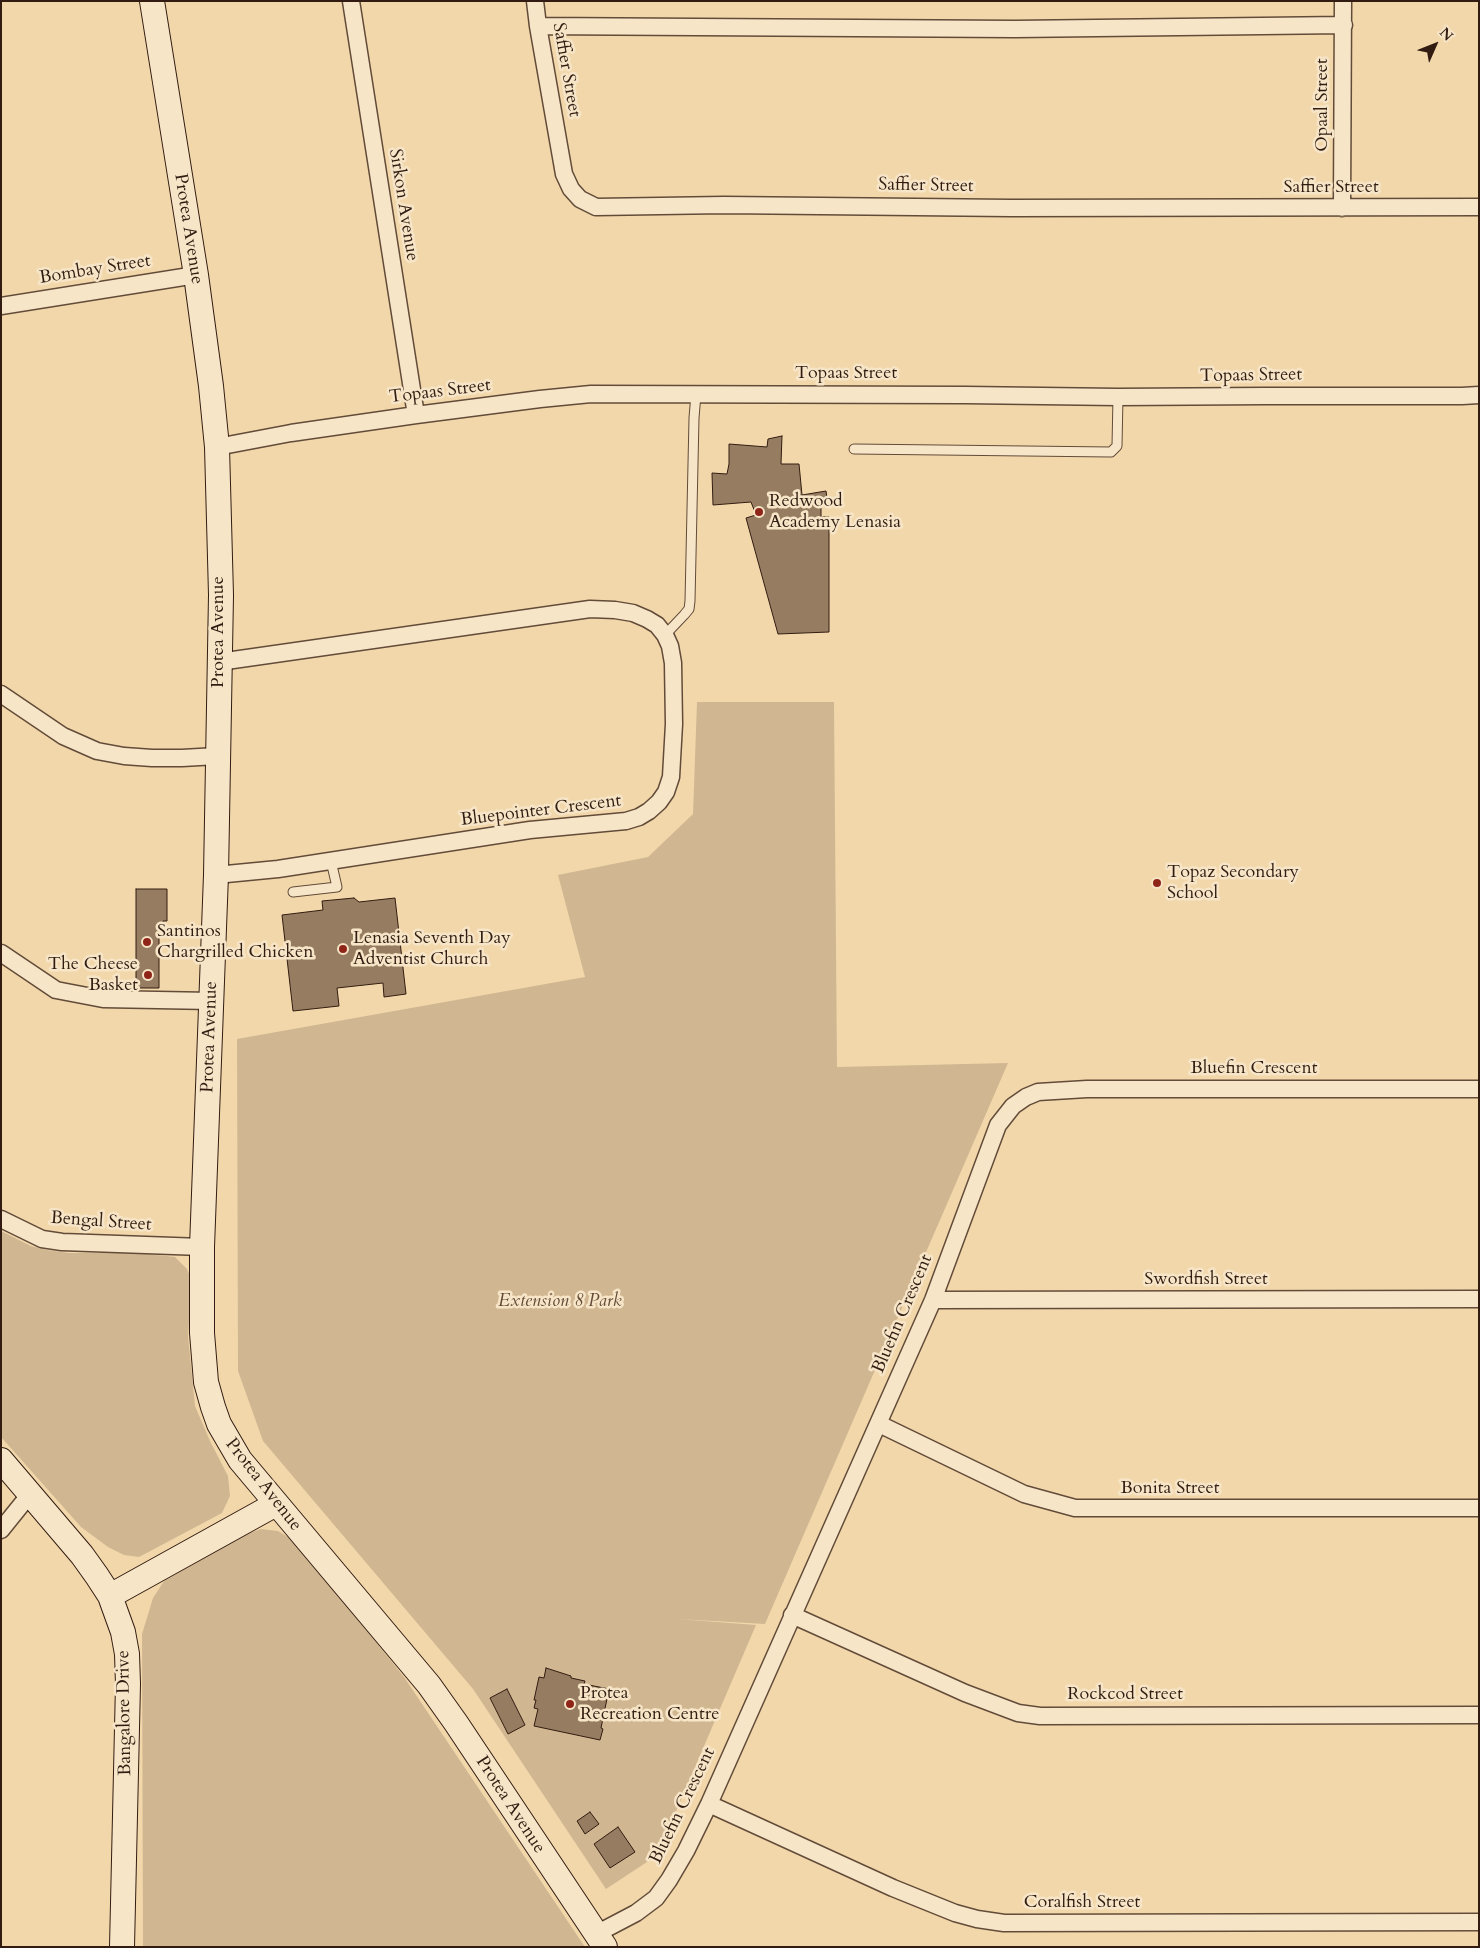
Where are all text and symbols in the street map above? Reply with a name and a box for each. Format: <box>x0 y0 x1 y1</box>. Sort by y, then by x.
north arrow <box>1410 20 1460 70</box>
street label: Saffier Street <box>547 21 585 119</box>
text: N <box>1435 23 1457 45</box>
street label: Opaal Street <box>1312 58 1334 152</box>
street label: Sirkon Avenue <box>383 147 423 263</box>
street label: Protea Avenue <box>169 172 207 286</box>
street label: Saffier Street <box>878 174 974 198</box>
street label: Saffier Street <box>1283 177 1379 199</box>
street label: Bombay Street <box>38 251 152 289</box>
street label: Topaas Street <box>795 363 897 385</box>
street label: Topaas Street <box>1200 364 1302 388</box>
street label: Topaas Street <box>388 375 492 409</box>
place label: Redwood Academy Lenasia <box>769 491 901 534</box>
marker: Redwood Academy Lenasia <box>753 506 765 518</box>
street label: Protea Avenue <box>208 576 230 688</box>
street label: Bluepointer Crescent <box>460 790 622 832</box>
place label: Topaz Secondary School <box>1167 862 1299 904</box>
marker: Topaz Secondary School <box>1151 877 1163 889</box>
place label: Santinos Chargrilled Chicken <box>157 921 313 964</box>
place label: Lenasia Seventh Day Adventist Church <box>353 928 511 971</box>
marker: Santinos Chargrilled Chicken <box>141 936 153 948</box>
marker: Lenasia Seventh Day Adventist Church <box>337 943 349 955</box>
place label: The Cheese Basket <box>48 954 138 996</box>
marker: The Cheese Basket <box>142 969 154 981</box>
street label: Protea Avenue <box>197 981 223 1093</box>
street label: Bluefin Crescent <box>1191 1058 1317 1080</box>
street label: Bengal Street <box>50 1208 152 1236</box>
street label: Bluefin Crescent <box>868 1251 938 1377</box>
street label: Swordfish Street <box>1144 1269 1268 1291</box>
park label: Extension 8 Park <box>498 1291 622 1313</box>
street label: Protea Avenue <box>220 1434 306 1536</box>
street label: Bonita Street <box>1121 1478 1219 1500</box>
street label: Bangalore Drive <box>113 1650 137 1776</box>
place label: Protea Recreation Centre <box>580 1683 720 1726</box>
street label: Rockcod Street <box>1067 1684 1183 1706</box>
marker: Protea Recreation Centre <box>564 1698 576 1710</box>
street label: Bluefin Crescent <box>645 1744 721 1868</box>
street label: Protea Avenue <box>471 1752 549 1858</box>
street label: Coralfish Street <box>1024 1892 1140 1914</box>

